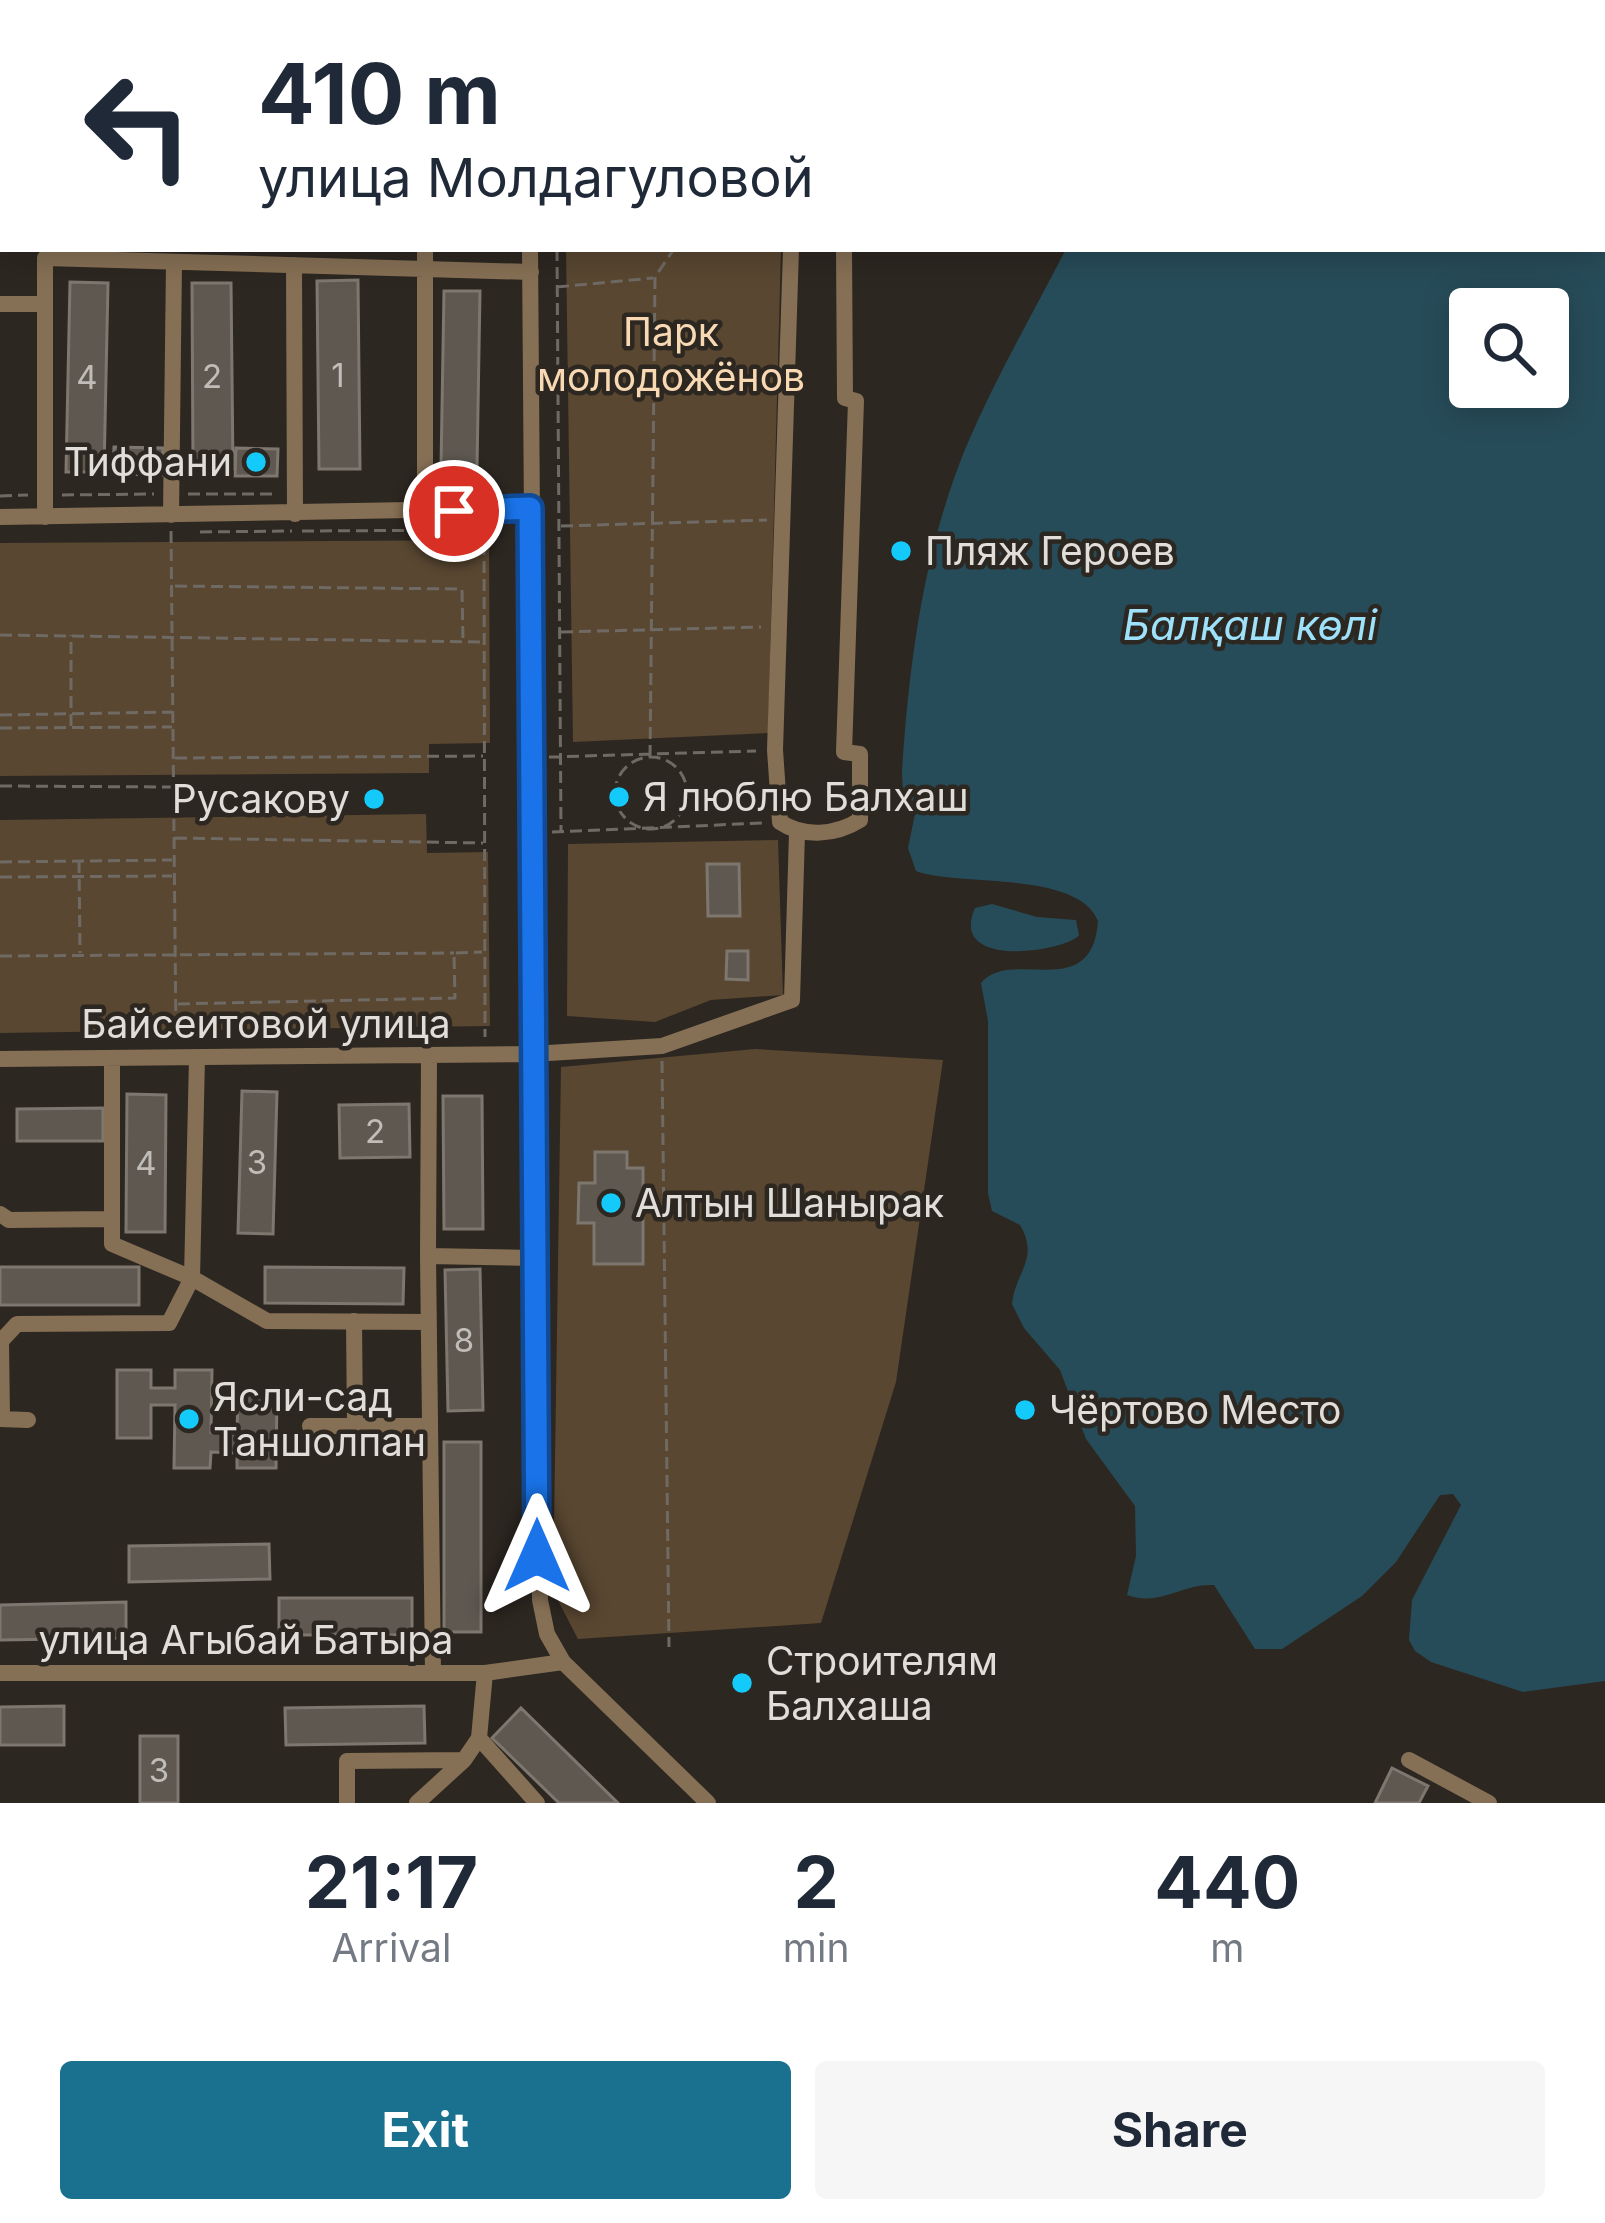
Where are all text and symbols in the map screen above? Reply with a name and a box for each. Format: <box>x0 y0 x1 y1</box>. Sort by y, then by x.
text: 410 m <box>258 43 501 144</box>
icon: left <box>60 48 216 204</box>
text: улица Молдагуловой <box>258 145 814 210</box>
map controls <box>1449 288 1569 408</box>
button: search <box>1449 288 1569 408</box>
park label: Парк молодожёнов <box>537 308 805 400</box>
house number: 1 <box>331 355 345 395</box>
house number: 2 <box>202 356 222 396</box>
house number: 4 <box>76 357 98 397</box>
place label: Тиффани <box>64 438 232 485</box>
marker: Тиффани <box>243 449 269 475</box>
pin <box>403 460 505 562</box>
icon: arrive <box>421 478 487 544</box>
place label: Пляж Героев <box>925 527 1175 574</box>
marker: Пляж Героев <box>888 538 914 564</box>
water label: Балқаш көлі <box>1123 599 1378 650</box>
place label: Я люблю Балхаш <box>643 773 969 820</box>
place label: Русакову <box>172 775 350 822</box>
marker: Я люблю Балхаш <box>606 784 632 810</box>
marker: Русакову <box>361 786 387 812</box>
street label: Байсеитовой улица <box>81 1000 451 1047</box>
house number: 2 <box>365 1111 385 1151</box>
house number: 3 <box>247 1142 267 1182</box>
house number: 4 <box>135 1143 157 1183</box>
place label: Алтын Шанырак <box>635 1179 944 1226</box>
marker: Алтын Шанырак <box>598 1190 624 1216</box>
house number: 8 <box>454 1320 474 1360</box>
place label: Ясли-сад Таншолпан <box>213 1373 426 1465</box>
place label: Чёртово Место <box>1049 1386 1341 1433</box>
marker: Чёртово Место <box>1012 1397 1038 1423</box>
marker: Ясли-сад Таншолпан <box>176 1406 202 1432</box>
position arrow <box>474 1493 600 1619</box>
street label: улица Агыбай Батыра <box>39 1616 453 1663</box>
place label: Строителям Балхаша <box>766 1637 998 1729</box>
marker: Строителям Балхаша <box>729 1670 755 1696</box>
house number: 3 <box>149 1750 169 1790</box>
text: 21:17 <box>305 1838 478 1925</box>
text: 2 <box>794 1838 839 1925</box>
text: 440 <box>1154 1838 1300 1925</box>
text: Arrival <box>331 1924 451 1971</box>
text: min <box>783 1924 850 1971</box>
text: m <box>1210 1924 1244 1971</box>
button: Exit <box>60 2061 791 2199</box>
button: Share <box>815 2061 1545 2199</box>

